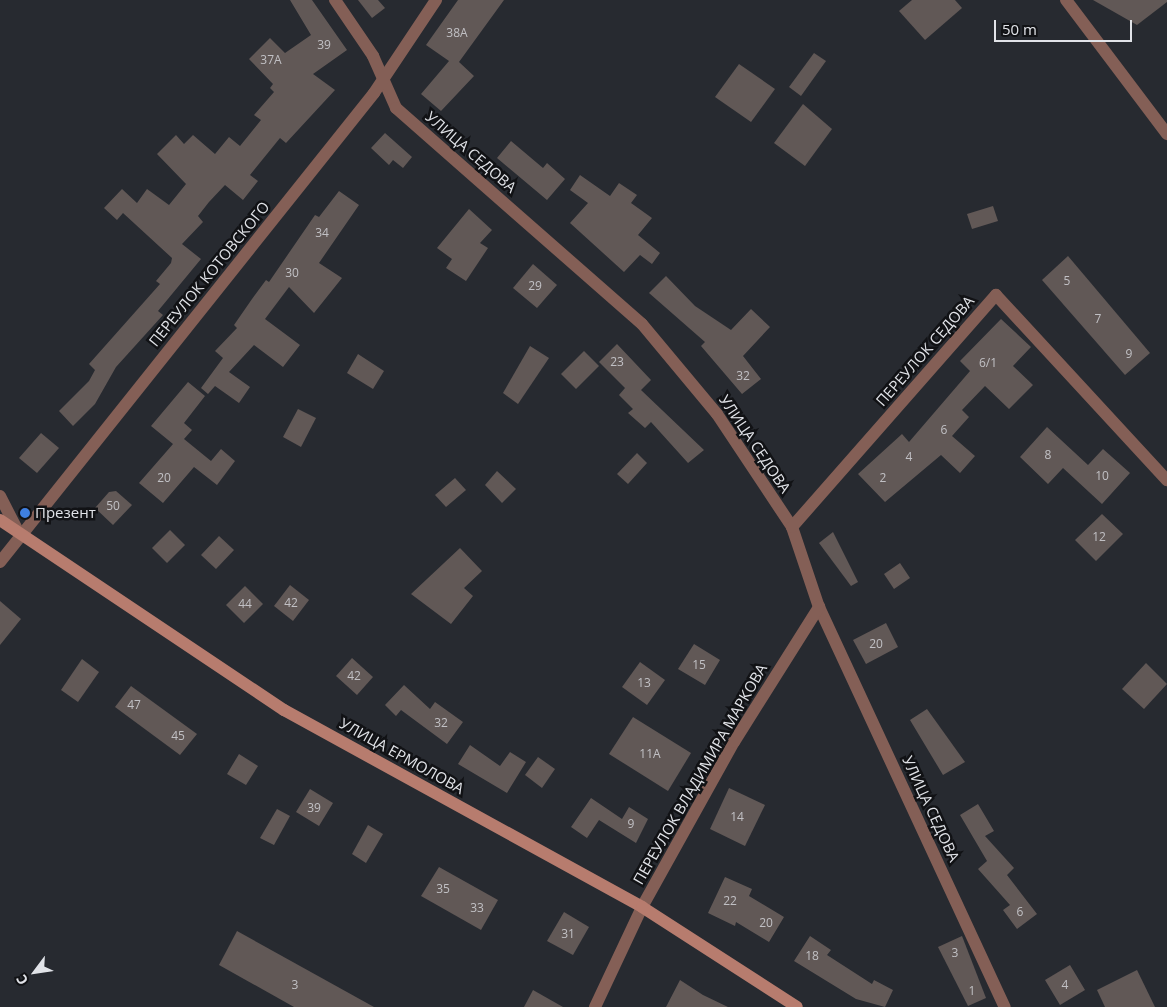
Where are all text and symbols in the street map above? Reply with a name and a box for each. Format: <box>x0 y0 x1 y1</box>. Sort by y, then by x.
scale bar <box>997 10 1134 42</box>
text: 50 m <box>1002 19 1037 39</box>
house number: 38А <box>446 26 468 40</box>
house number: 39 <box>317 38 331 52</box>
house number: 37А <box>260 53 282 67</box>
street label: УЛИЦА СЕДОВА <box>422 108 520 196</box>
street label: ПЕРЕУЛОК КОТОВСКОГО <box>145 198 273 350</box>
house number: 34 <box>315 226 329 240</box>
house number: 30 <box>285 266 299 280</box>
house number: 5 <box>1064 274 1070 288</box>
house number: 29 <box>528 279 542 293</box>
street label: ПЕРЕУЛОК СЕДОВА <box>872 292 978 410</box>
house number: 7 <box>1095 312 1101 326</box>
house number: 9 <box>1126 347 1132 361</box>
house number: 23 <box>610 355 624 369</box>
house number: 6/1 <box>979 356 997 370</box>
house number: 32 <box>736 369 750 383</box>
street label: УЛИЦА СЕДОВА <box>716 391 794 497</box>
house number: 6 <box>941 423 947 437</box>
house number: 8 <box>1045 448 1051 462</box>
house number: 4 <box>906 450 912 464</box>
house number: 10 <box>1095 469 1109 483</box>
house number: 20 <box>157 471 171 485</box>
house number: 2 <box>880 471 886 485</box>
house number: 50 <box>106 499 120 513</box>
place label: Презент <box>35 504 96 522</box>
marker: Презент <box>19 507 31 519</box>
house number: 12 <box>1092 530 1106 544</box>
house number: 42 <box>284 596 298 610</box>
house number: 44 <box>238 597 252 611</box>
house number: 20 <box>869 637 883 651</box>
house number: 15 <box>692 658 706 672</box>
street label: ПЕРЕУЛОК ВЛАДИМИРА МАРКОВА <box>629 660 771 888</box>
house number: 42 <box>347 669 361 683</box>
house number: 13 <box>637 676 651 690</box>
house number: 47 <box>127 698 141 712</box>
street label: УЛИЦА ЕРМОЛОВА <box>337 714 467 798</box>
house number: 32 <box>434 716 448 730</box>
house number: 45 <box>171 729 185 743</box>
house number: 11А <box>639 747 661 761</box>
street label: УЛИЦА СЕДОВА <box>899 753 963 865</box>
house number: 39 <box>307 801 321 815</box>
house number: 14 <box>730 810 744 824</box>
house number: 9 <box>628 817 634 831</box>
house number: 35 <box>436 882 450 896</box>
house number: 22 <box>723 894 737 908</box>
house number: 33 <box>470 901 484 915</box>
house number: 6 <box>1017 905 1023 919</box>
house number: 20 <box>759 916 773 930</box>
house number: 31 <box>561 927 575 941</box>
house number: 3 <box>952 946 958 960</box>
north arrow <box>10 947 60 997</box>
house number: 18 <box>805 949 819 963</box>
text: С <box>11 971 32 989</box>
house number: 3 <box>292 978 298 992</box>
house number: 4 <box>1062 978 1068 992</box>
house number: 1 <box>969 984 975 998</box>

